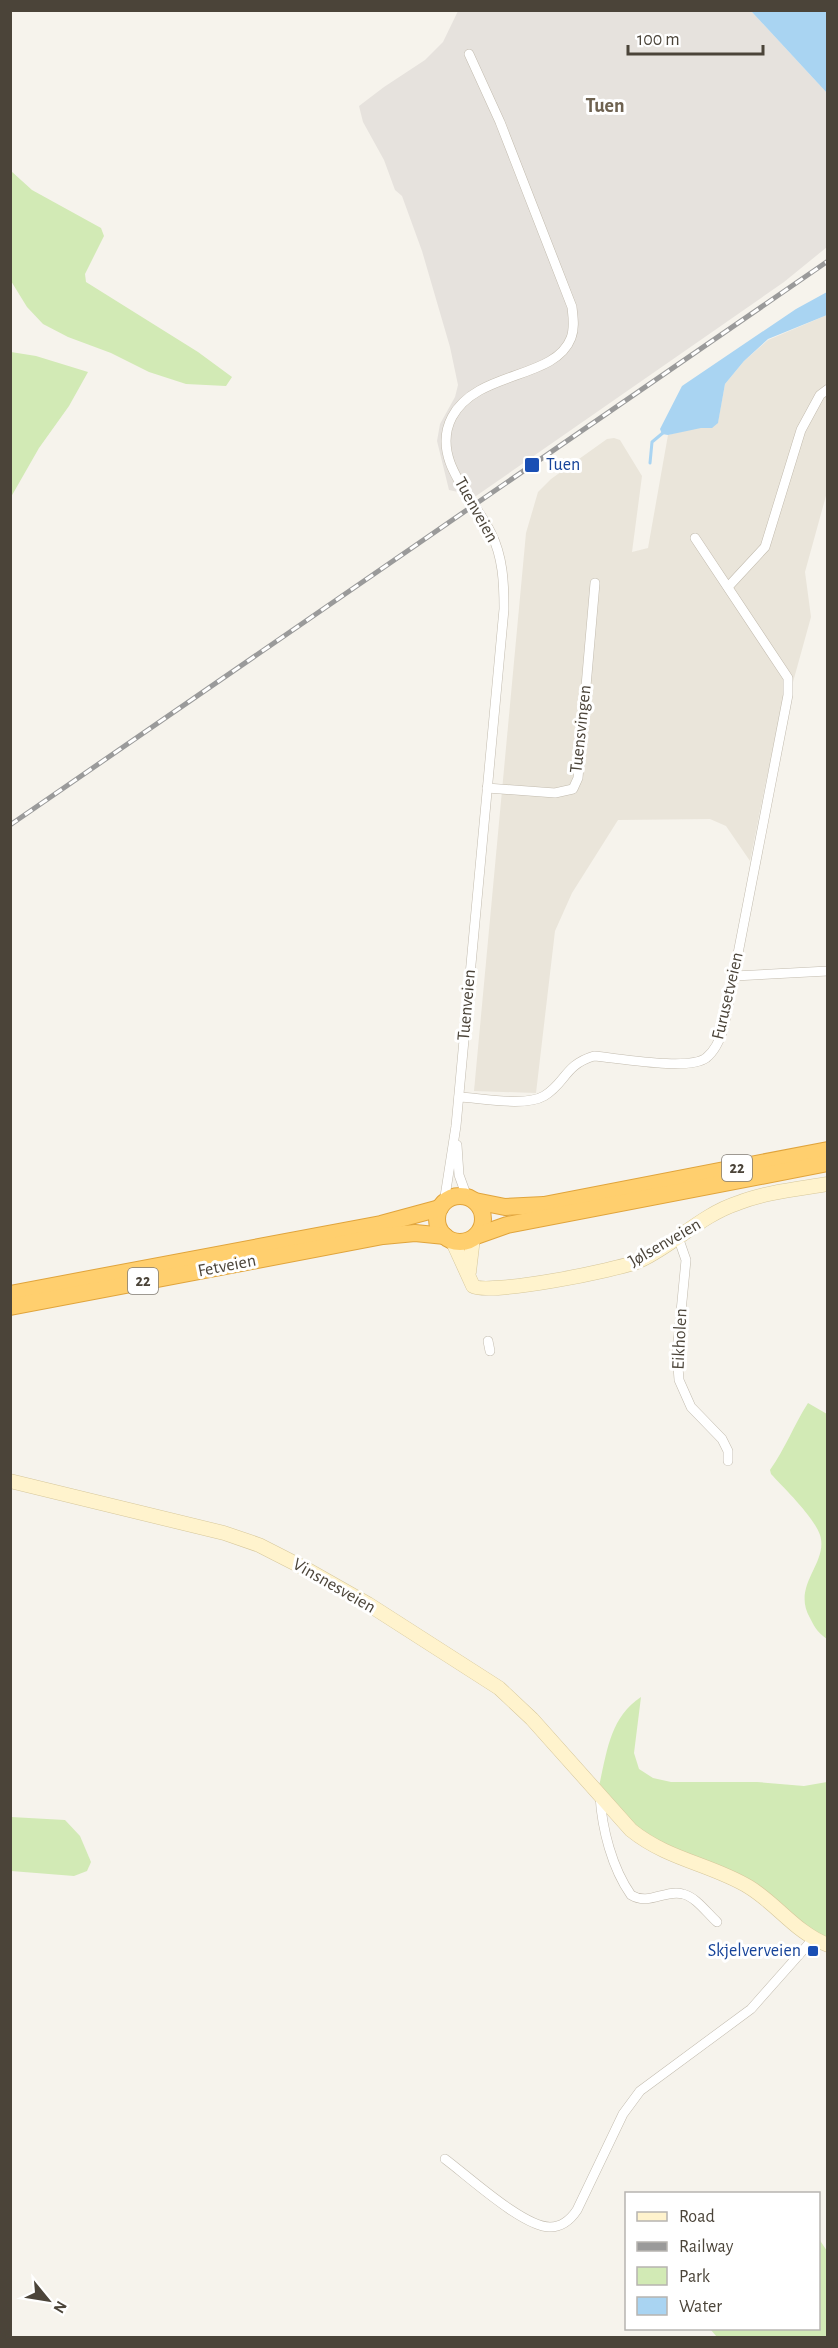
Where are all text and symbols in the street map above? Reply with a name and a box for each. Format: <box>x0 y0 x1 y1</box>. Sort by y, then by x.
scale bar <box>628 18 763 56</box>
text: 100 m <box>637 31 680 49</box>
district label: Tuen <box>585 96 625 116</box>
marker: Tuen <box>523 456 541 474</box>
place label: Tuen <box>546 456 580 474</box>
street label: Tuenveien <box>451 474 501 546</box>
street label: Tuensvingen <box>567 684 595 774</box>
street label: Furusetveien <box>709 950 747 1042</box>
street label: Tuenveien <box>455 969 479 1041</box>
road number: 22 <box>722 1155 752 1181</box>
street label: Jølsenveien <box>626 1215 704 1271</box>
street label: Fetveien <box>196 1252 258 1280</box>
road number: 22 <box>128 1268 158 1294</box>
street label: Eikholen <box>669 1308 691 1370</box>
street label: Vinsnesveien <box>290 1555 378 1617</box>
place label: Skjelverveien <box>708 1942 801 1960</box>
marker: Skjelverveien <box>806 1944 820 1958</box>
legend <box>625 2192 820 2330</box>
text: Road <box>679 2208 715 2226</box>
text: Railway <box>679 2238 734 2256</box>
text: Park <box>679 2268 711 2286</box>
north arrow <box>18 2270 78 2330</box>
text: N <box>50 2298 70 2316</box>
text: Water <box>679 2298 722 2316</box>

